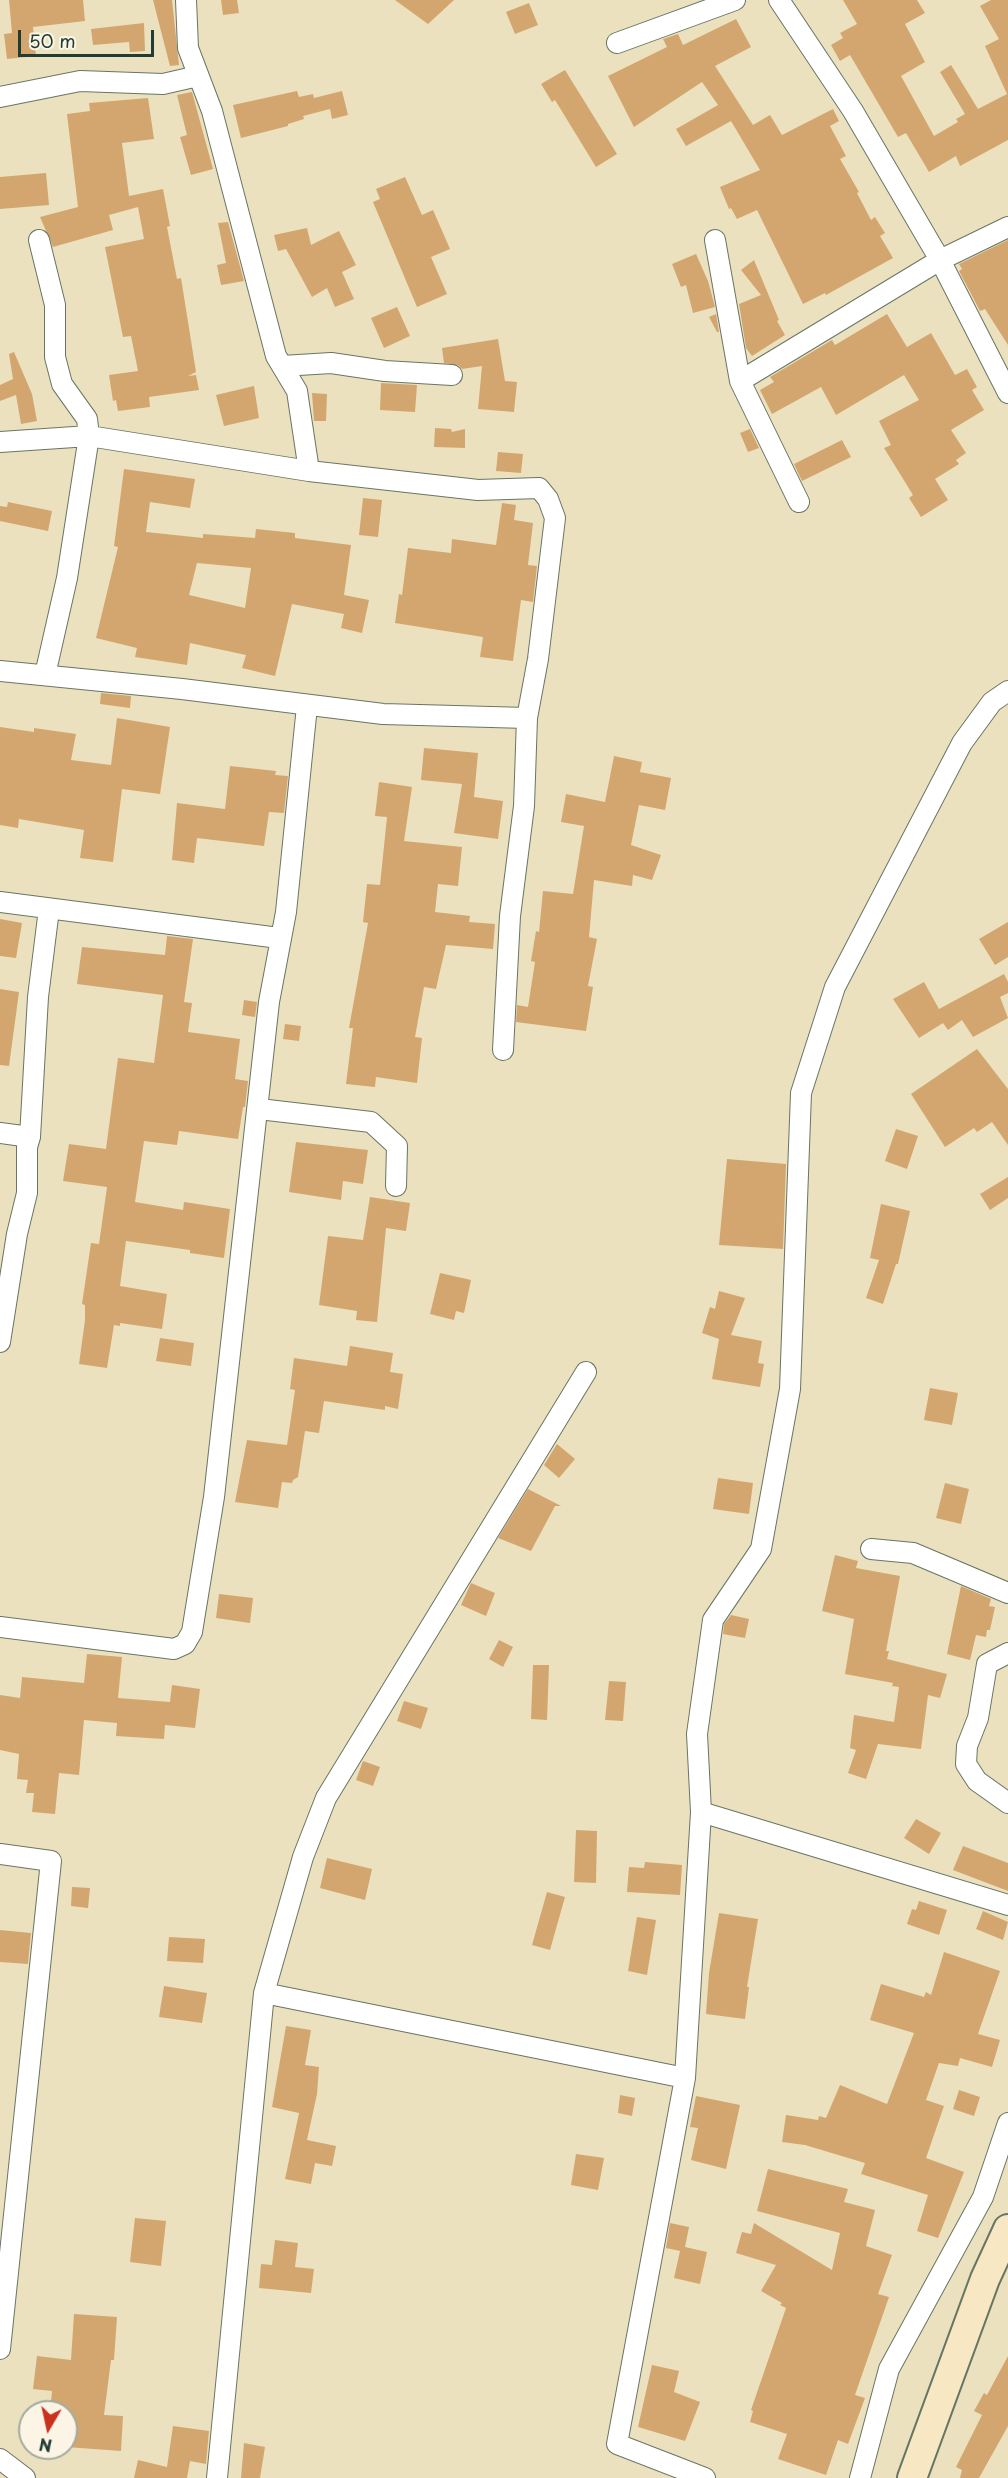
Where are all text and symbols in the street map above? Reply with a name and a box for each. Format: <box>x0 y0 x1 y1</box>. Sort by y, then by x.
scale bar <box>21 18 158 56</box>
text: 50 m <box>29 27 76 54</box>
north arrow <box>18 2400 78 2460</box>
text: N <box>37 2433 54 2459</box>

